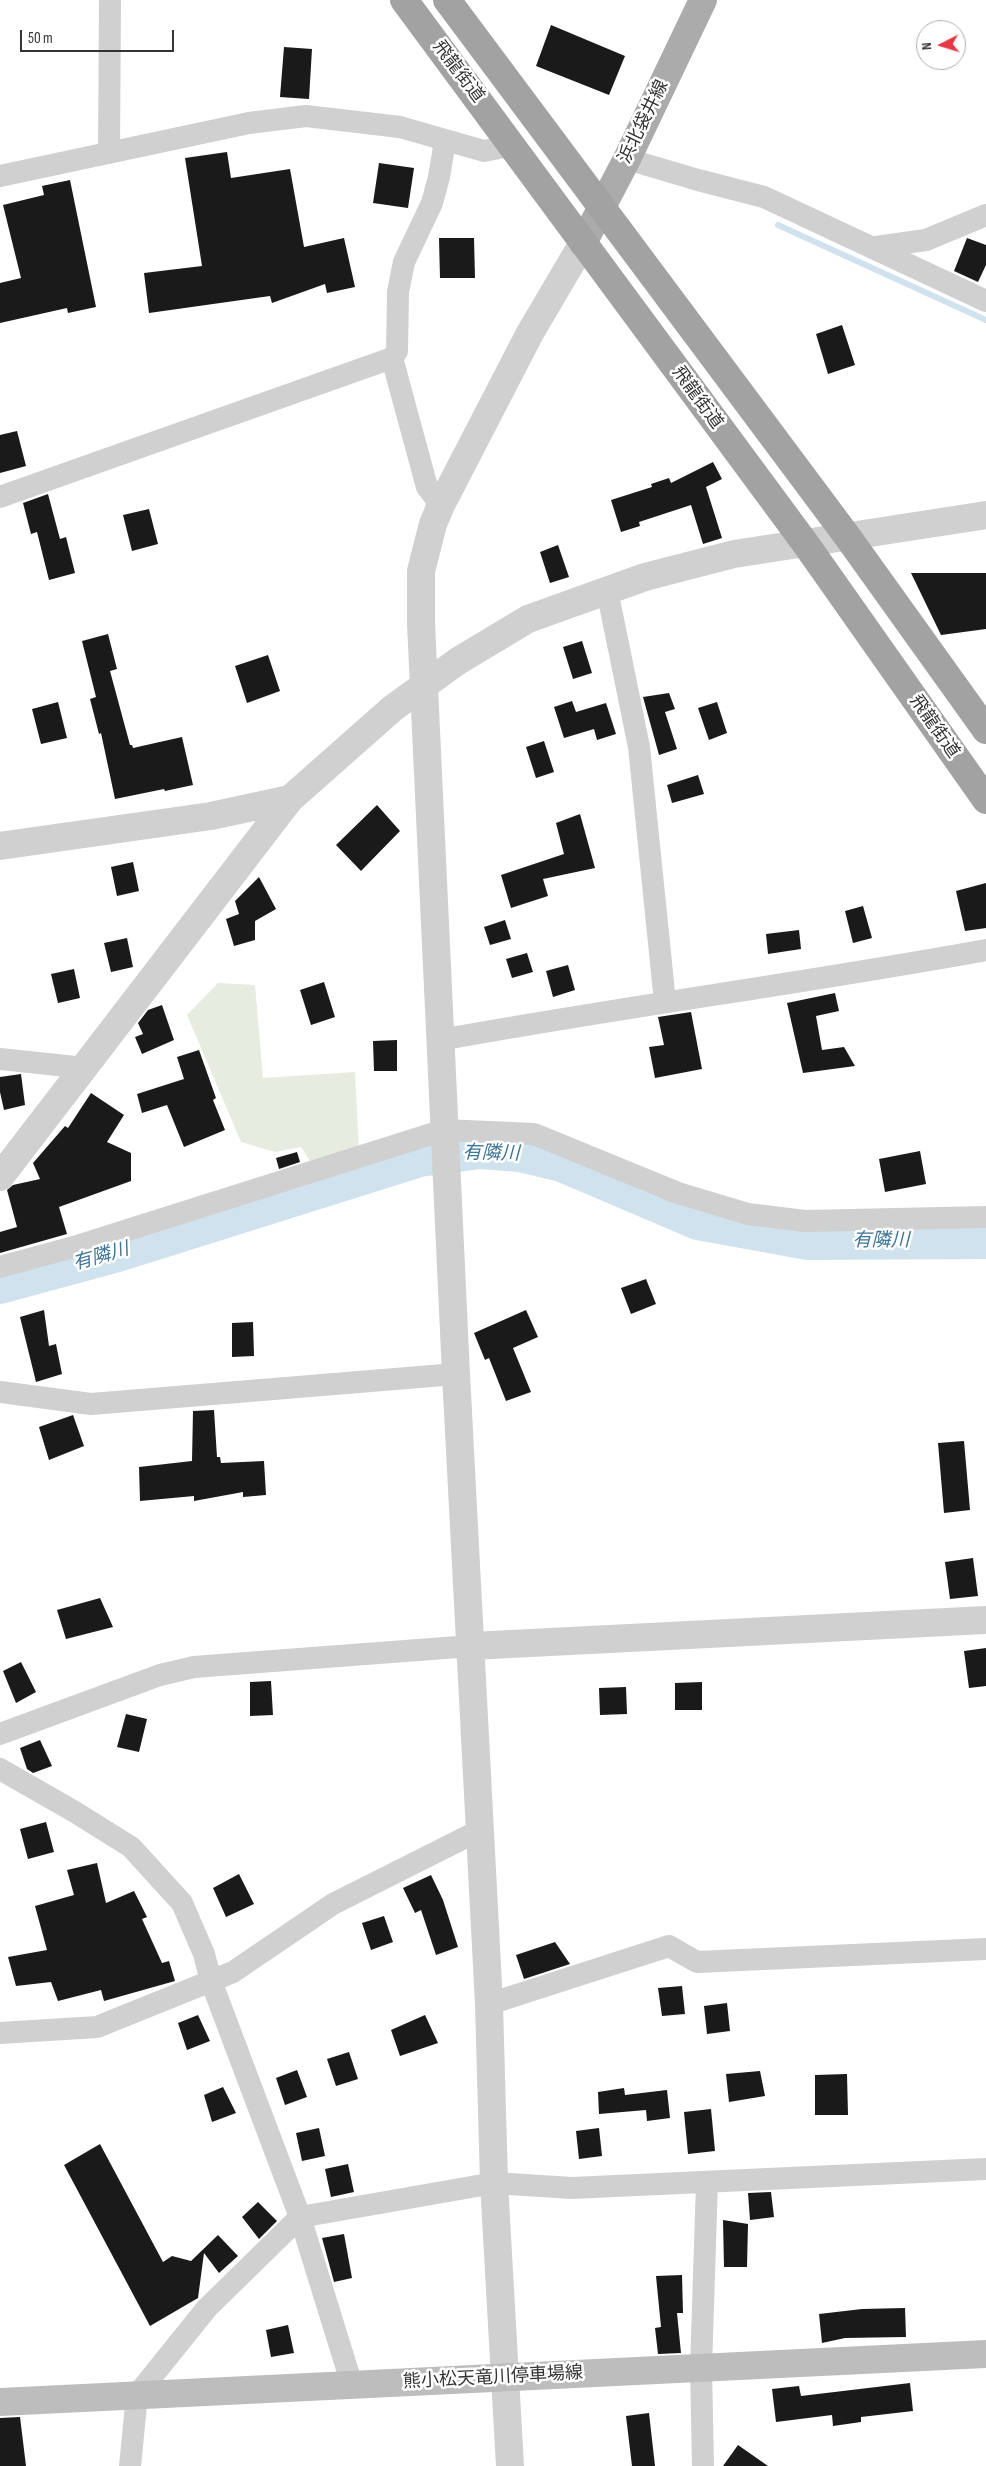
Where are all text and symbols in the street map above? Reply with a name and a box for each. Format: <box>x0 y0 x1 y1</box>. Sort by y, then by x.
scale bar <box>22 20 176 52</box>
north arrow <box>916 20 966 70</box>
text: 50 m <box>28 29 53 48</box>
street label: 飛龍街道 <box>428 37 488 107</box>
text: N <box>918 42 935 51</box>
street label: 浜北袋井線 <box>615 77 673 167</box>
street label: 飛龍街道 <box>667 363 727 433</box>
street label: 飛龍街道 <box>905 691 963 763</box>
water label: 有隣川 <box>462 1142 520 1166</box>
water label: 有隣川 <box>853 1230 909 1252</box>
water label: 有隣川 <box>70 1238 132 1276</box>
street label: 熊小松天竜川停車場線 <box>403 2363 583 2393</box>

